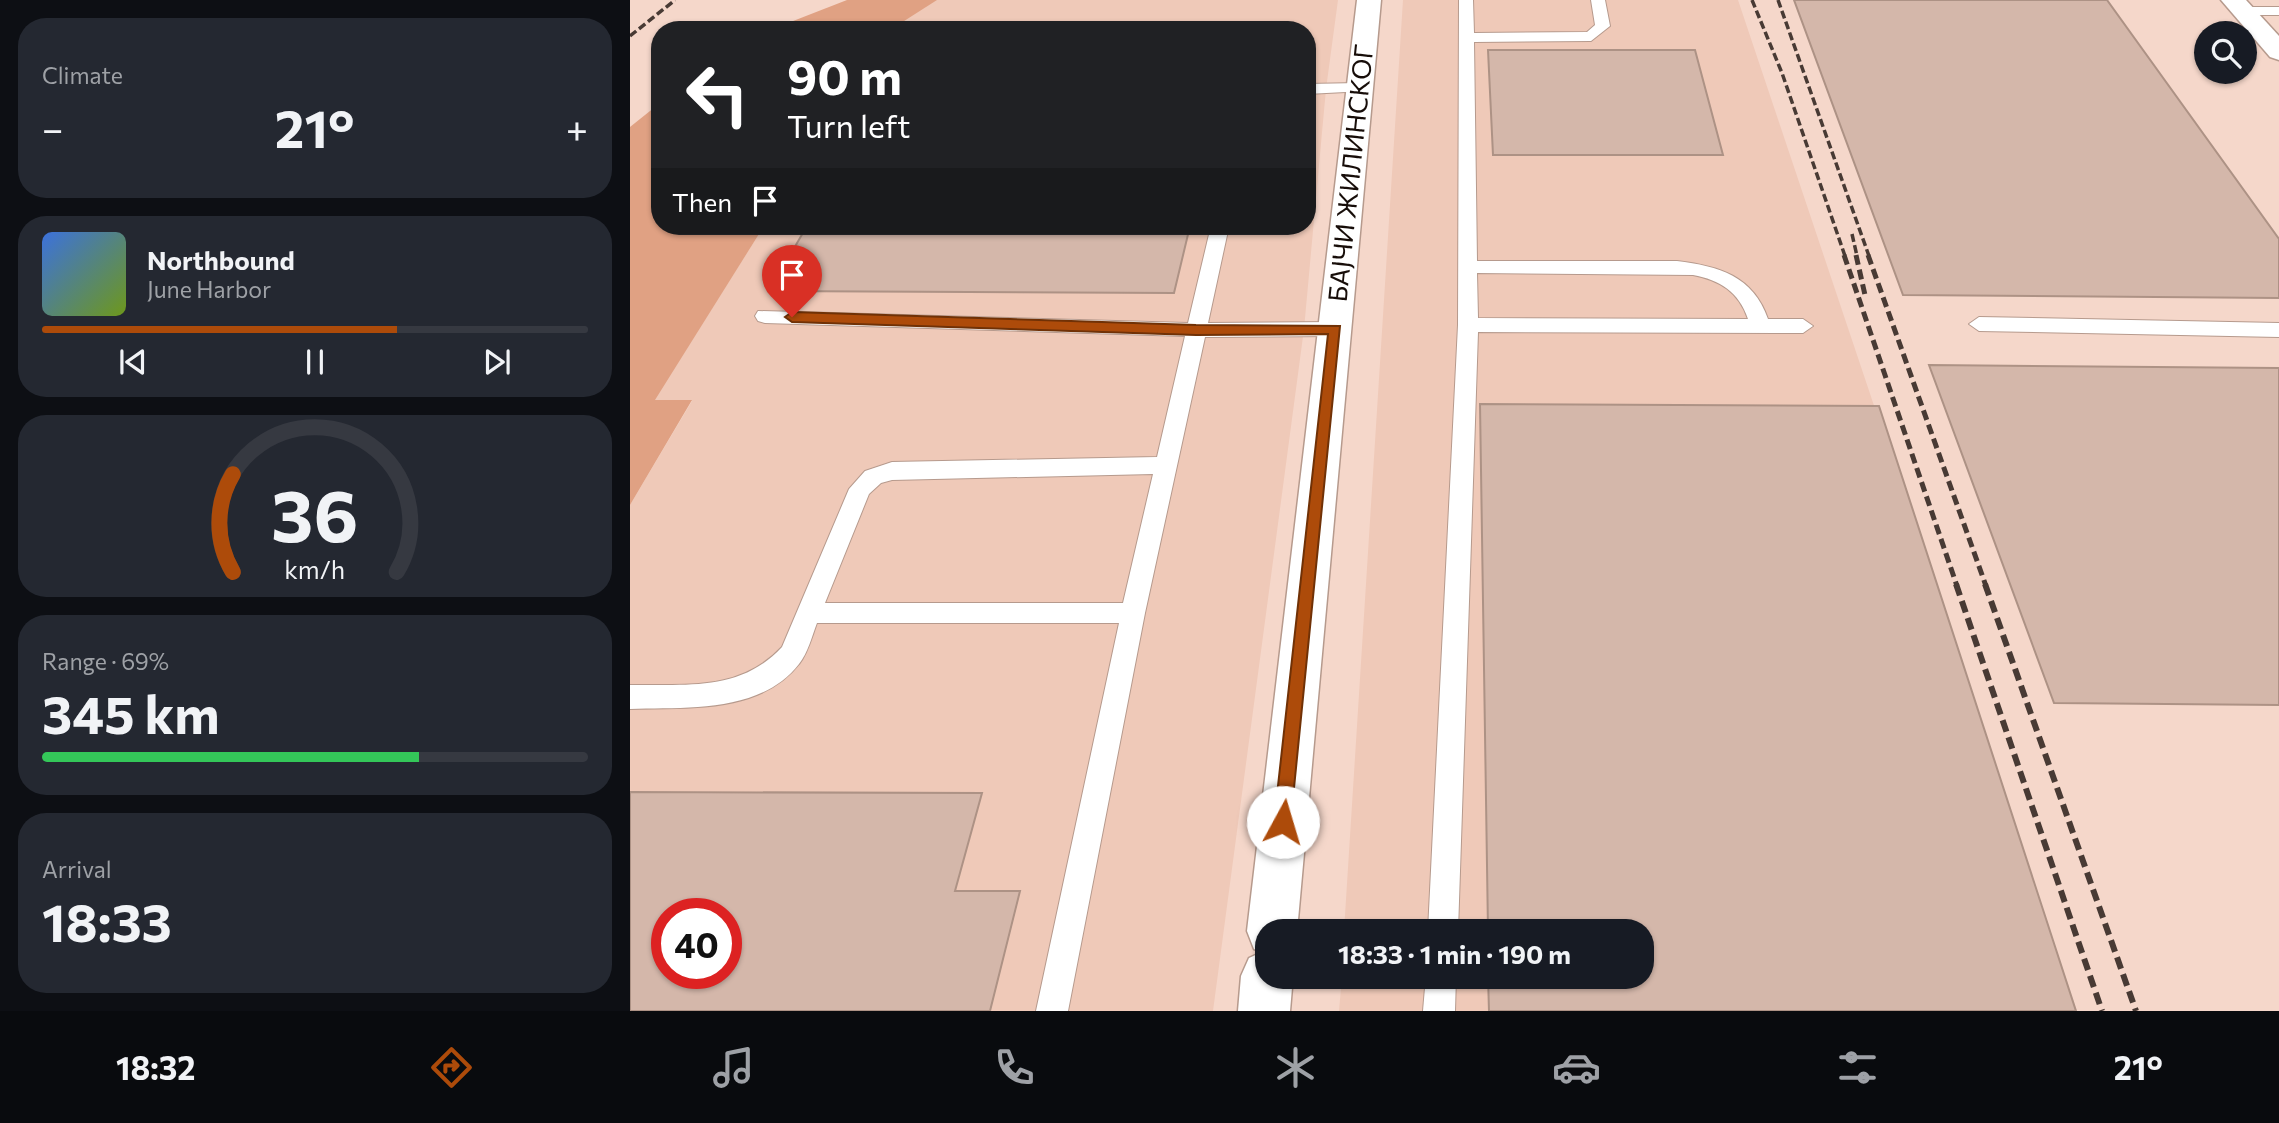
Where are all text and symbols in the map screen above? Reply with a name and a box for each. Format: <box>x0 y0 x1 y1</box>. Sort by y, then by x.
map controls <box>2194 21 2257 84</box>
button: search <box>2194 21 2257 84</box>
street label: БАЈЧИ ЖИЛИНСКОГ <box>1321 42 1378 303</box>
text: 90 m <box>787 45 902 105</box>
icon: left <box>672 49 763 140</box>
text: Climate <box>42 61 123 89</box>
text: 21° <box>275 95 354 159</box>
text: − <box>42 104 64 151</box>
text: + <box>566 104 588 151</box>
text: Turn left <box>787 105 911 145</box>
icon: arrive <box>746 182 784 220</box>
text: Then <box>672 186 732 217</box>
text: Northbound <box>147 244 295 275</box>
pin <box>762 245 822 317</box>
icon: arrive <box>773 256 811 294</box>
text: June Harbor <box>147 275 271 303</box>
icon: previous <box>114 343 152 381</box>
icon: pause <box>296 343 334 381</box>
icon: next <box>478 343 516 381</box>
text: 36 <box>271 468 359 557</box>
text: km/h <box>285 553 345 583</box>
text: Range · 69% <box>42 647 169 675</box>
text: 345 km <box>42 681 220 745</box>
position arrow <box>1246 785 1320 859</box>
text: Arrival <box>42 855 112 883</box>
text: 18:33 <box>42 889 172 953</box>
speed limit sign: 40 <box>651 898 742 989</box>
text: 18:33 · 1 min · 190 m <box>1338 938 1571 969</box>
icon: directions <box>427 1043 476 1092</box>
icon: music <box>709 1043 758 1092</box>
icon: phone <box>990 1043 1039 1092</box>
icon: climate <box>1271 1043 1320 1092</box>
icon: car <box>1552 1043 1601 1092</box>
icon: filters <box>1833 1043 1882 1092</box>
text: 18:32 <box>116 1047 195 1087</box>
text: 21° <box>2114 1047 2163 1087</box>

